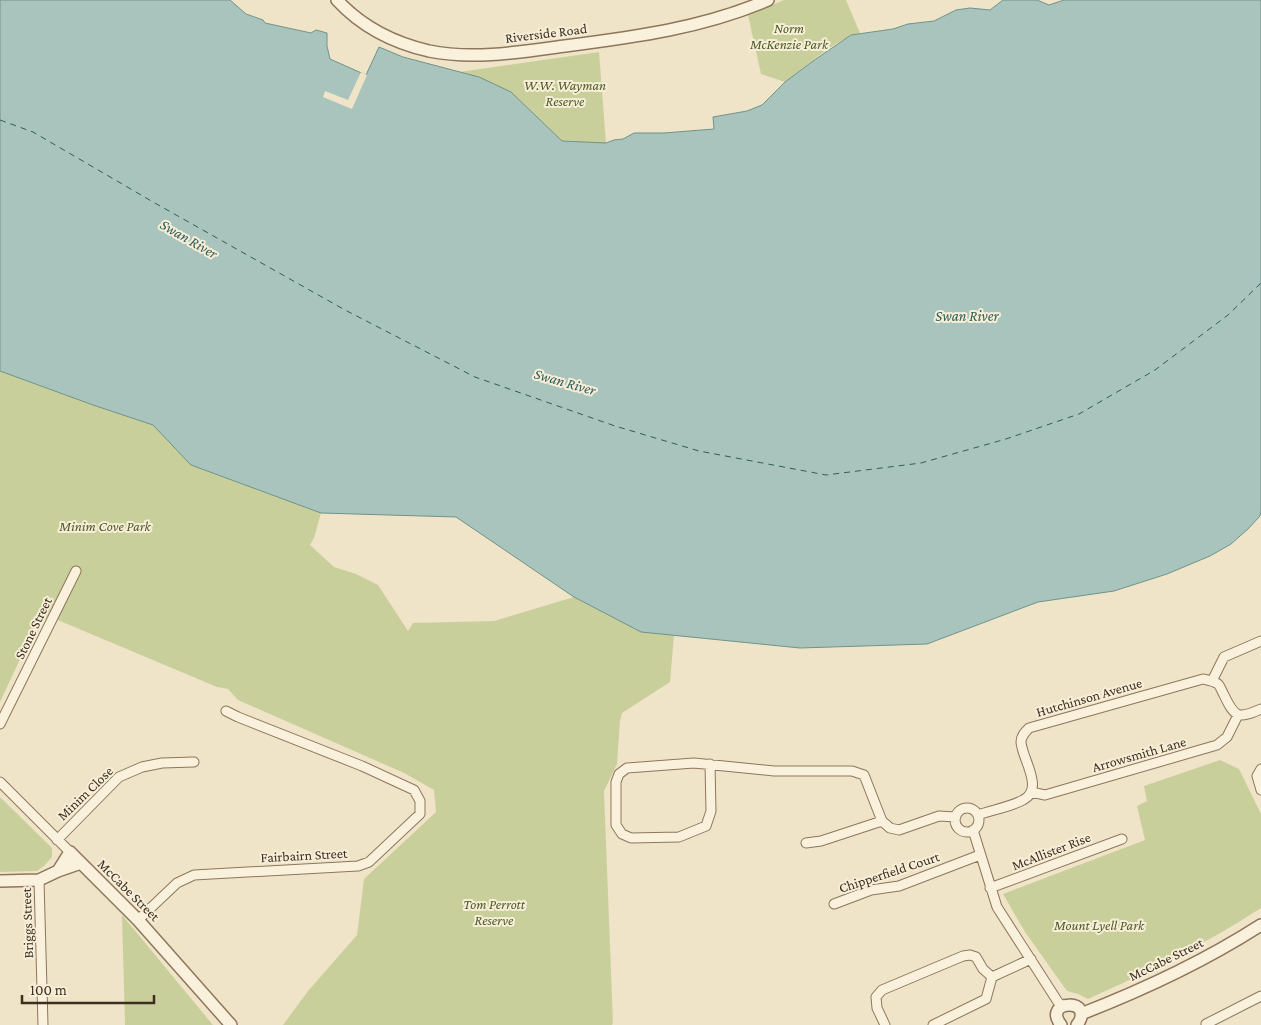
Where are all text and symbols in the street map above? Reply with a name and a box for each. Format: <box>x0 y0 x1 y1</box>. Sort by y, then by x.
street label: Riverside Road <box>504 20 589 46</box>
park label: Norm McKenzie Park <box>749 20 829 52</box>
park label: W.W. Wayman Reserve <box>524 77 606 109</box>
water label: Swan River <box>158 216 221 262</box>
water label: Swan River <box>935 308 999 324</box>
water label: Swan River <box>532 366 598 399</box>
park label: Minim Cove Park <box>58 518 152 534</box>
street label: Stone Street <box>11 594 55 662</box>
street label: Hutchinson Avenue <box>1034 674 1144 720</box>
street label: Arrowsmith Lane <box>1090 733 1188 775</box>
street label: Minim Close <box>54 763 116 823</box>
street label: McAllister Rise <box>1009 829 1093 873</box>
street label: Fairbairn Street <box>260 845 348 865</box>
street label: Chipperfield Court <box>837 848 942 896</box>
street label: McCabe Street <box>95 856 164 925</box>
street label: Briggs Street <box>18 887 36 959</box>
park label: Tom Perrott Reserve <box>463 896 526 928</box>
park label: Mount Lyell Park <box>1053 917 1145 933</box>
street label: McCabe Street <box>1126 934 1206 984</box>
scale bar <box>22 972 155 1004</box>
text: 100 m <box>30 982 67 998</box>

